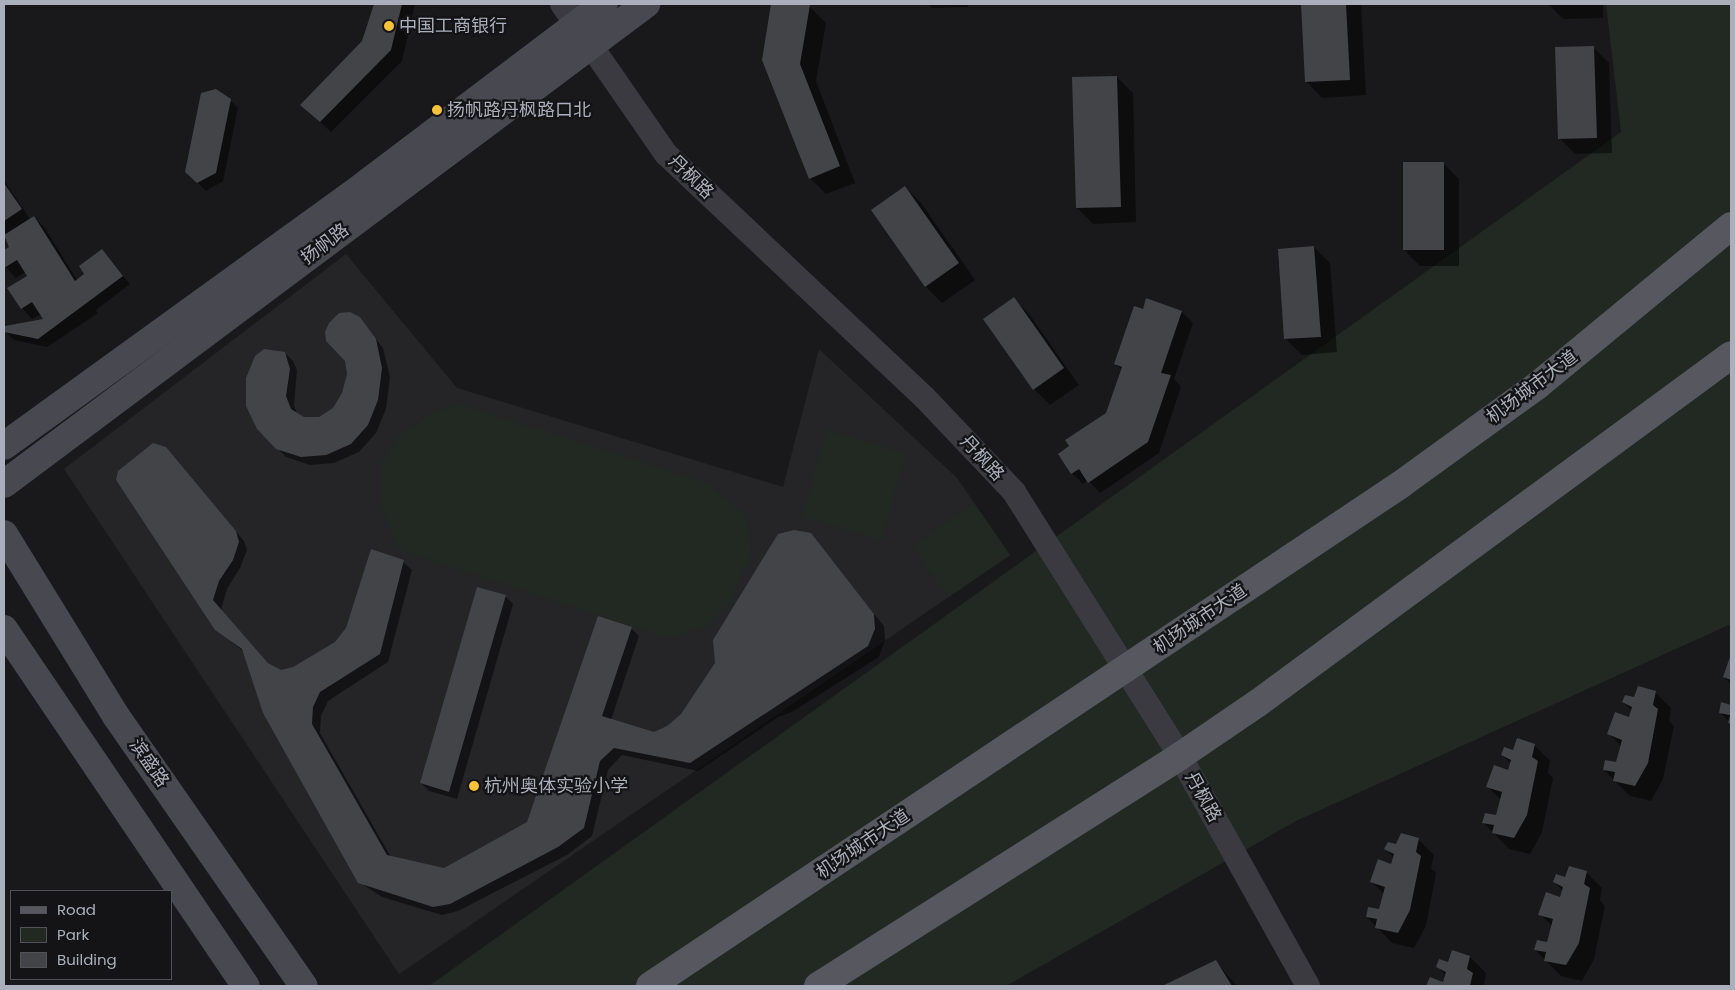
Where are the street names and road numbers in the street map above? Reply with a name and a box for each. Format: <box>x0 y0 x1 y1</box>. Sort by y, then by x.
street label: 丹枫路 <box>664 150 718 204</box>
street label: 扬帆路 <box>297 219 353 269</box>
street label: 机场城市大道 <box>1482 346 1582 428</box>
street label: 丹枫路 <box>956 431 1008 485</box>
street label: 机场城市大道 <box>1149 580 1251 658</box>
street label: 滨盛路 <box>125 735 173 791</box>
street label: 丹枫路 <box>1180 768 1226 826</box>
street label: 机场城市大道 <box>812 805 914 883</box>

